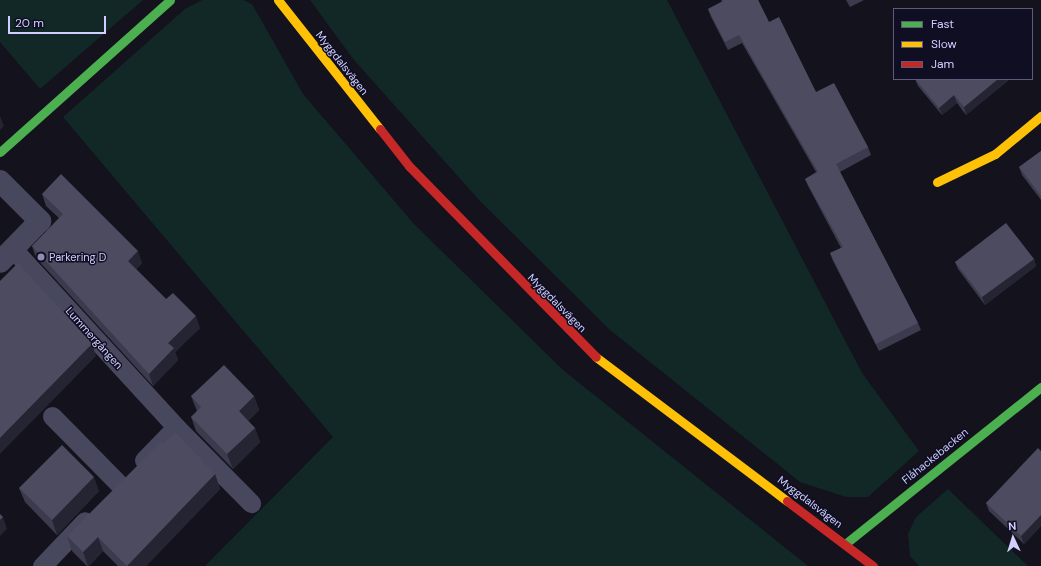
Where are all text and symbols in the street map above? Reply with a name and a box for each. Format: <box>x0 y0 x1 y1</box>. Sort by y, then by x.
scale bar <box>10 8 108 34</box>
legend <box>893 8 1033 80</box>
text: 20 m <box>15 15 44 31</box>
text: Fast <box>931 16 954 32</box>
street label: Myggdalsvägen <box>313 28 371 98</box>
text: Slow <box>931 36 957 52</box>
text: Jam <box>931 56 954 72</box>
place label: Parkering D <box>49 250 106 264</box>
marker: Parkering D <box>36 252 46 262</box>
street label: Myggdalsvägen <box>525 271 589 335</box>
street label: Lummergången <box>63 304 125 372</box>
street label: Flåhackebacken <box>899 425 971 487</box>
street label: Myggdalsvägen <box>775 473 845 531</box>
north arrow <box>993 518 1033 558</box>
text: N <box>1008 519 1017 533</box>

